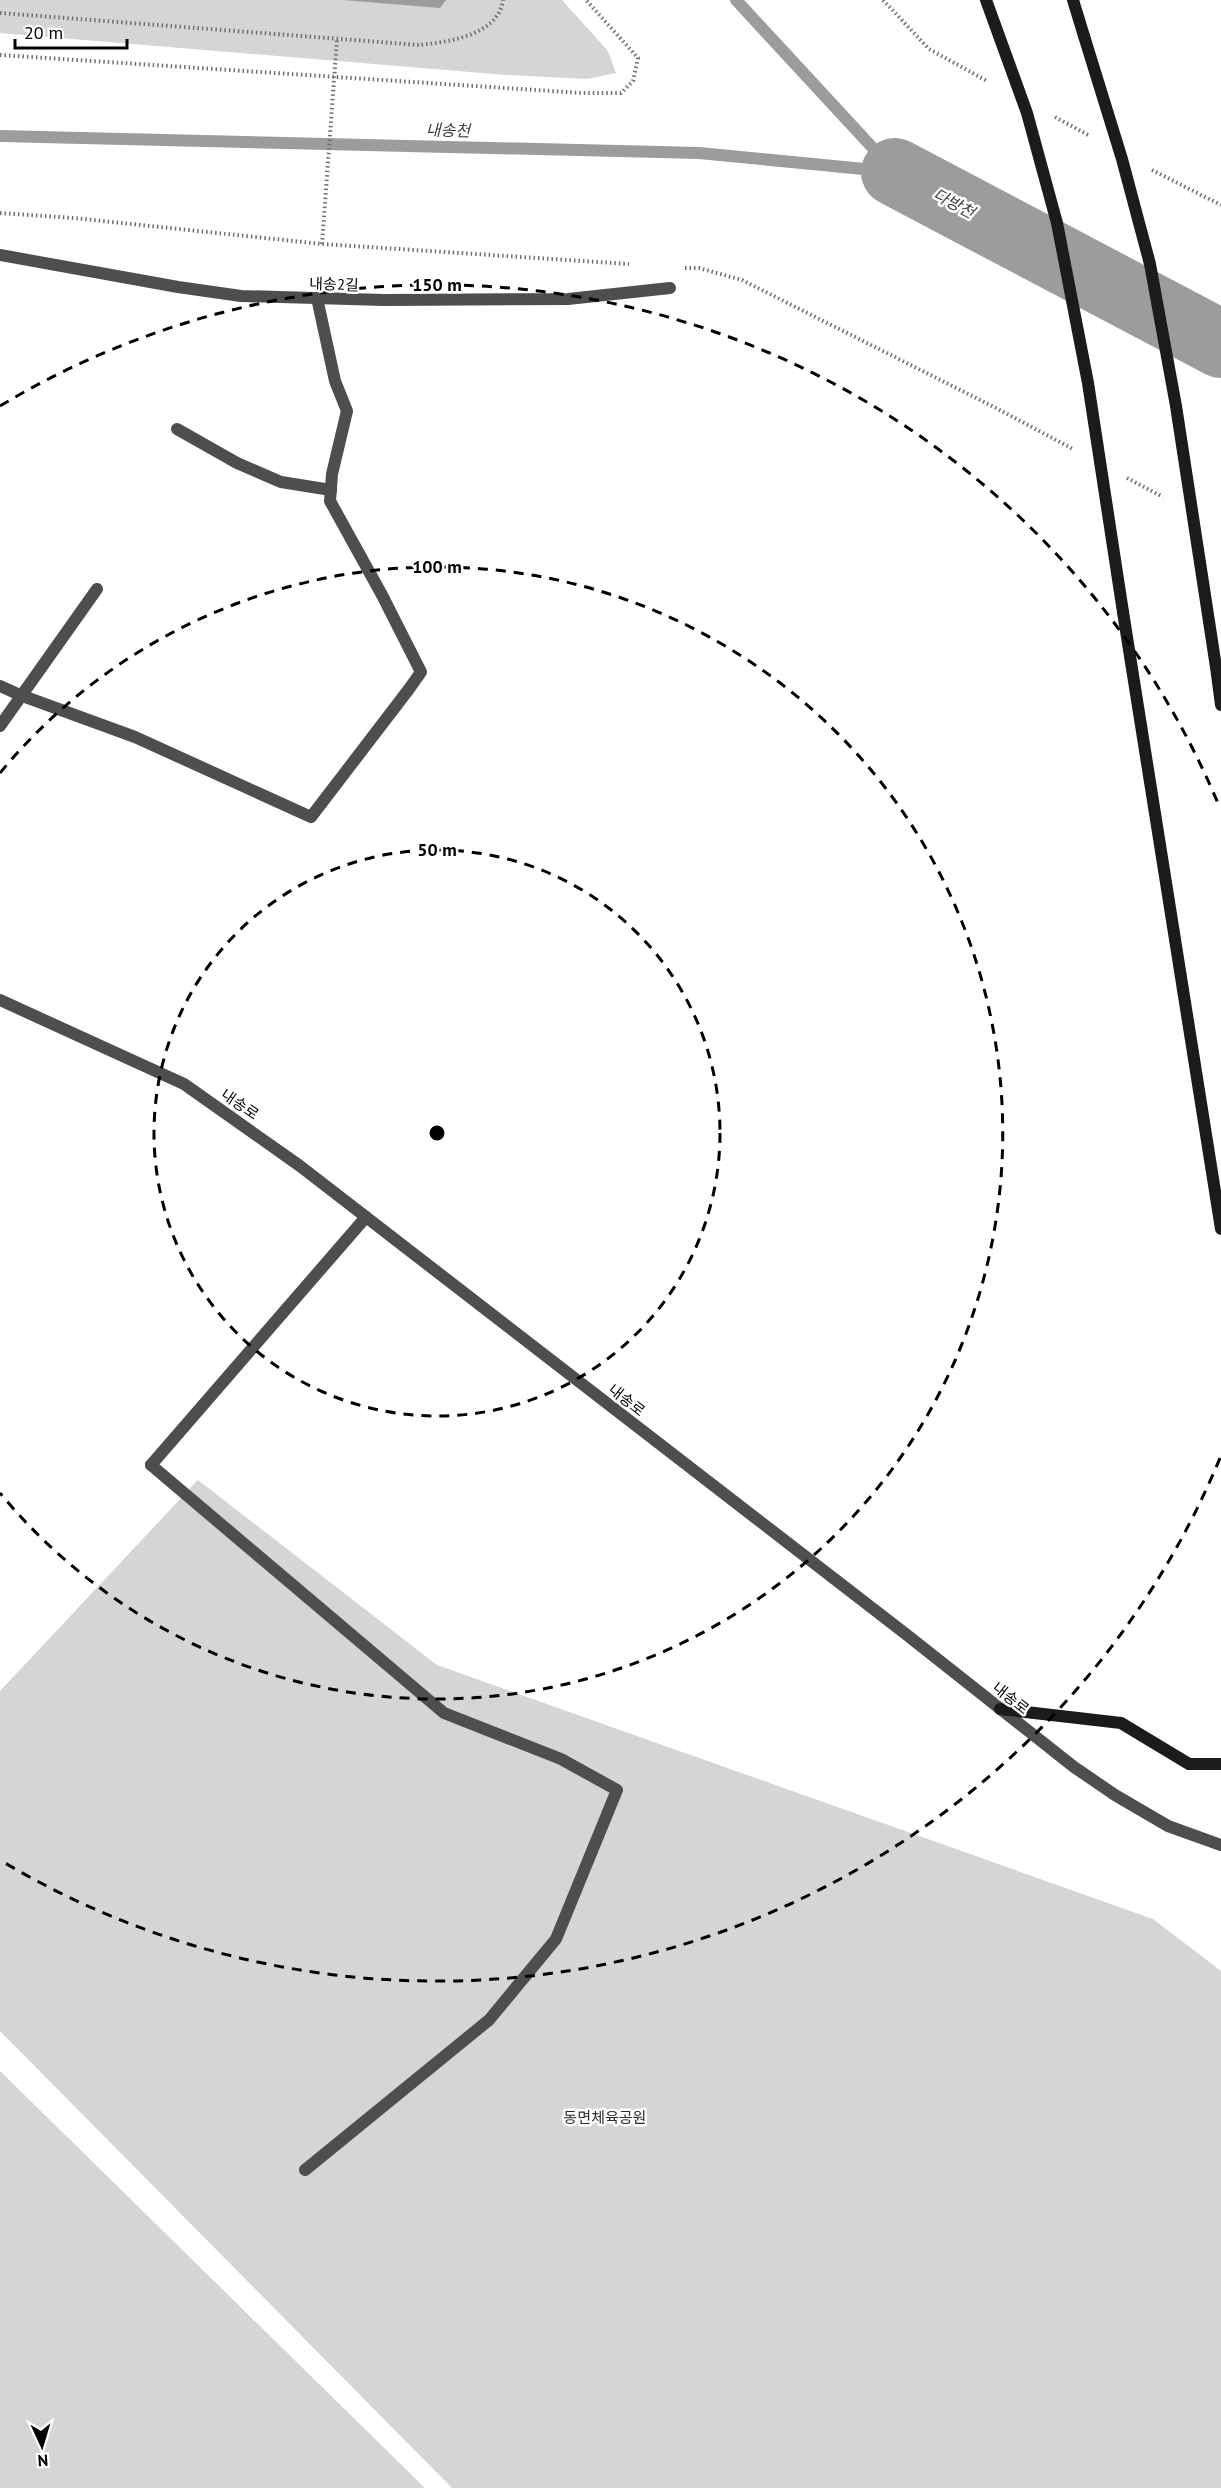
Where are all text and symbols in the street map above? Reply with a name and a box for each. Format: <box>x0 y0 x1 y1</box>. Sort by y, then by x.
scale bar <box>15 12 128 50</box>
text: 20 m <box>24 21 63 44</box>
water label: 내송천 <box>426 120 473 140</box>
water label: 다방천 <box>930 184 980 223</box>
text: 150 m <box>412 273 462 296</box>
street label: 내송2길 <box>309 274 359 294</box>
text: 100 m <box>412 555 462 578</box>
text: 50 m <box>417 838 457 861</box>
street label: 내송로 <box>218 1085 262 1123</box>
centre of rings <box>427 1123 447 1143</box>
street label: 내송로 <box>605 1380 649 1420</box>
street label: 내송로 <box>989 1678 1033 1718</box>
park label: 동면체육공원 <box>564 2108 646 2127</box>
north arrow <box>12 2416 72 2476</box>
text: N <box>37 2451 49 2471</box>

